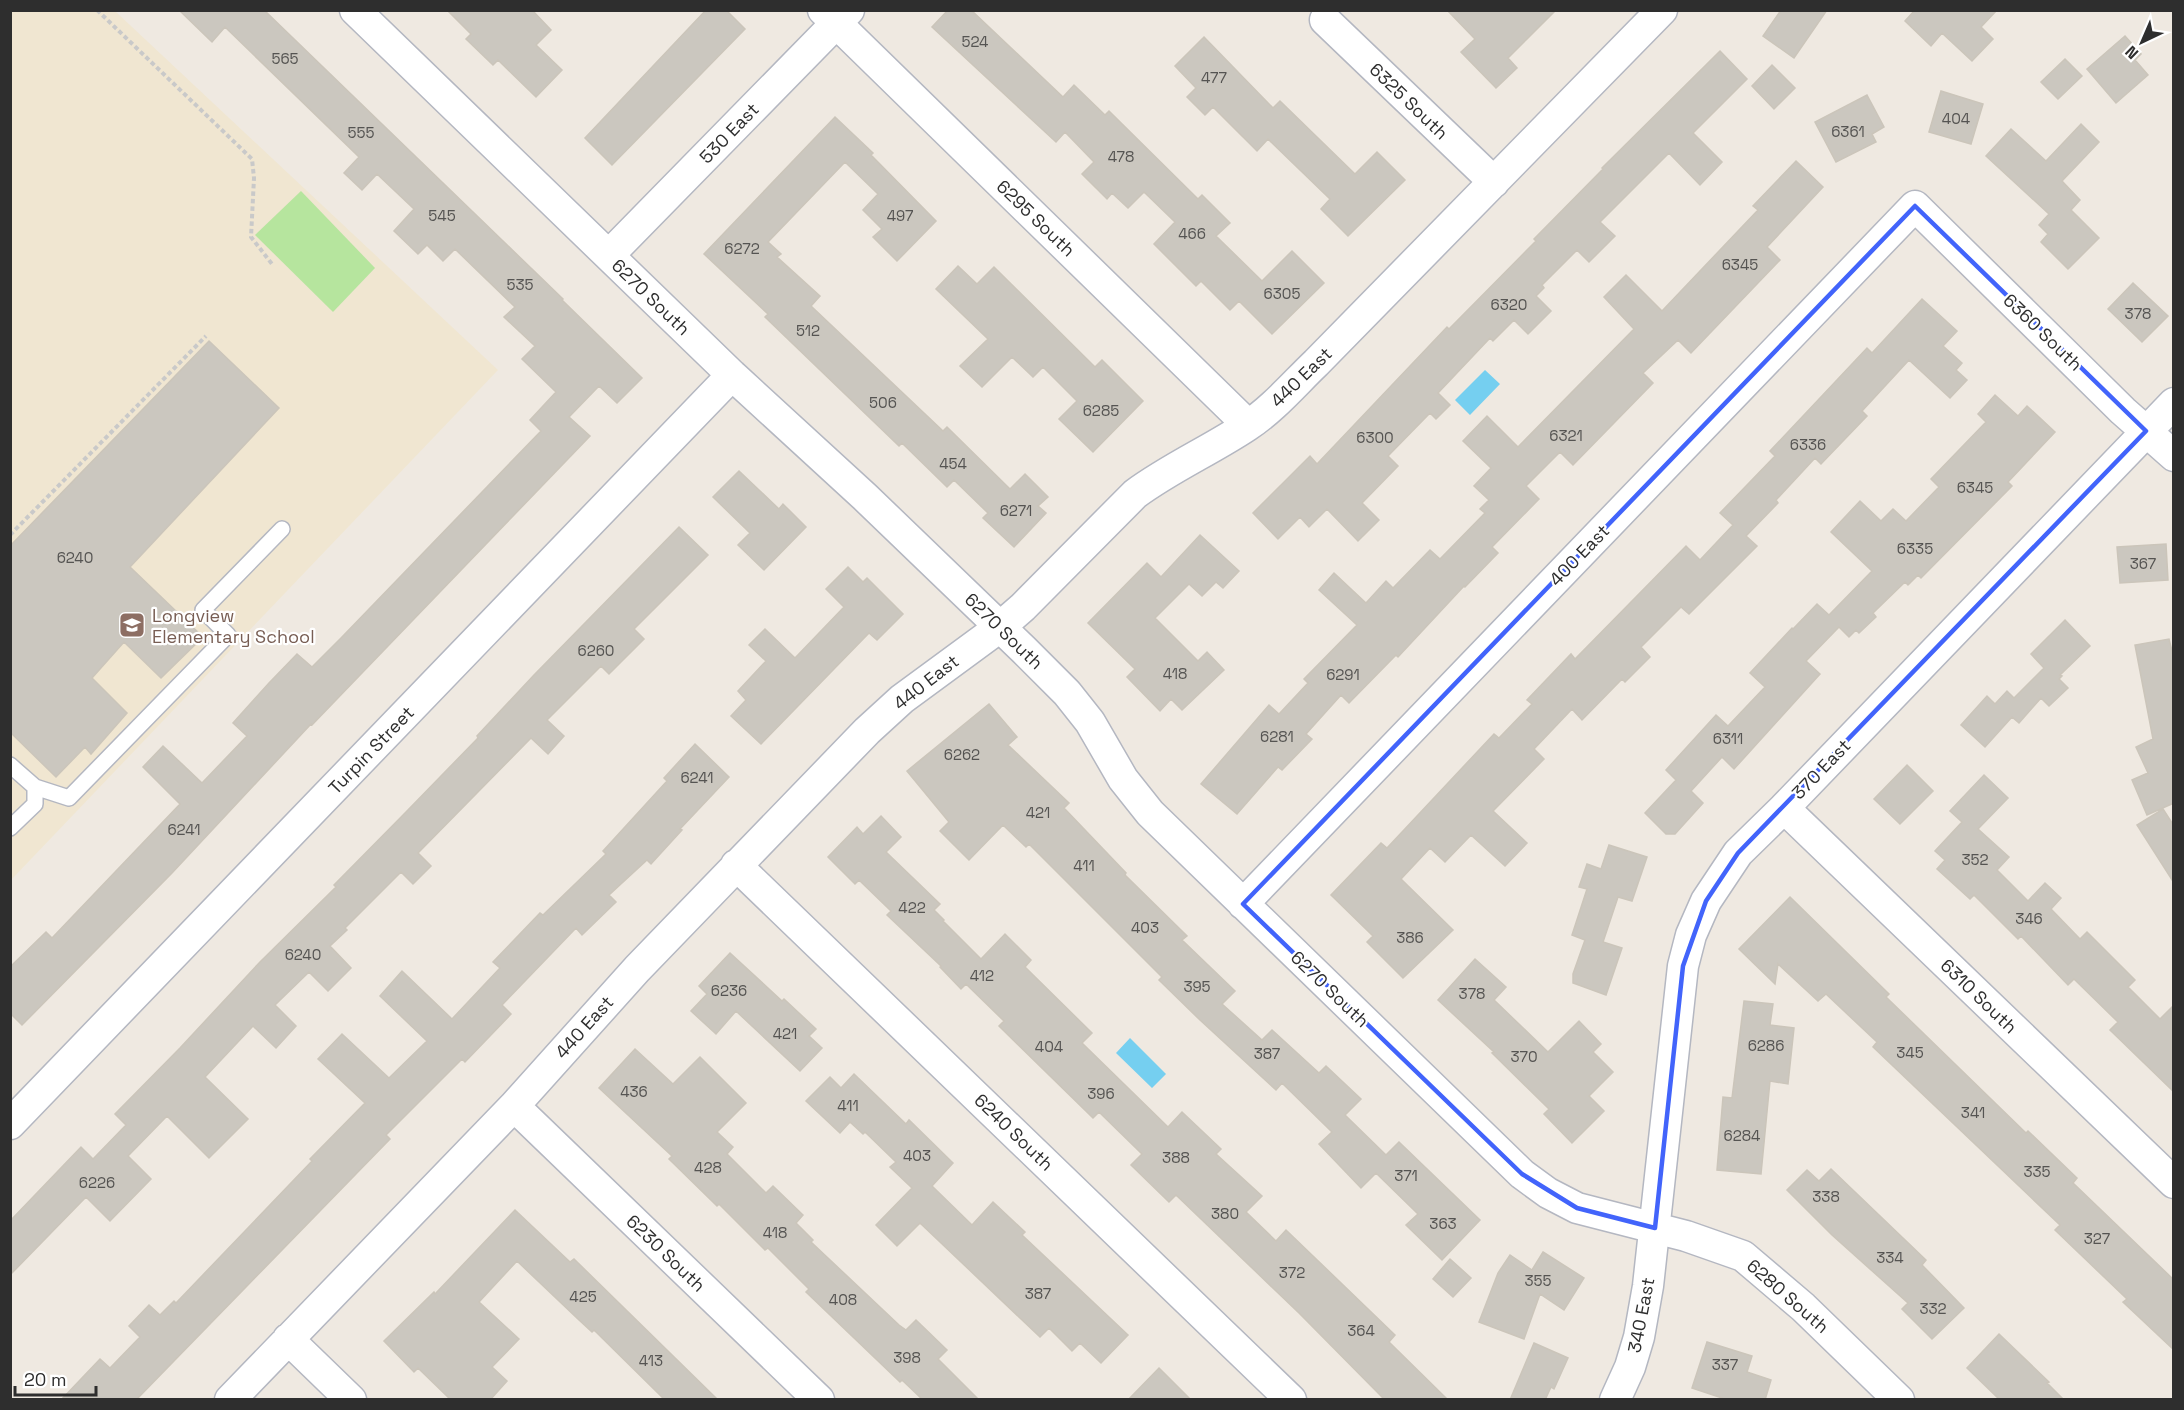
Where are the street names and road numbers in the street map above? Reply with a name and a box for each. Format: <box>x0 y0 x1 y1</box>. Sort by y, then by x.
street label: 6325 South <box>1365 58 1453 144</box>
street label: 530 East <box>694 98 764 168</box>
street label: 6295 South <box>992 175 1080 261</box>
street label: 6270 South <box>607 254 695 340</box>
street label: 6360 South <box>1998 288 2088 376</box>
street label: 440 East <box>1265 342 1337 412</box>
street label: 400 East <box>1544 519 1614 591</box>
street label: 6270 South <box>960 588 1048 674</box>
street label: 440 East <box>889 649 963 715</box>
street label: Turpin Street <box>323 701 419 799</box>
street label: 370 East <box>1787 734 1855 804</box>
street label: 6270 South <box>1286 946 1374 1032</box>
street label: 6310 South <box>1936 954 2022 1038</box>
street label: 440 East <box>550 991 618 1063</box>
street label: 6240 South <box>970 1089 1058 1175</box>
street label: 6230 South <box>622 1210 710 1296</box>
street label: 6280 South <box>1742 1254 1834 1338</box>
street label: 340 East <box>1622 1275 1660 1355</box>

